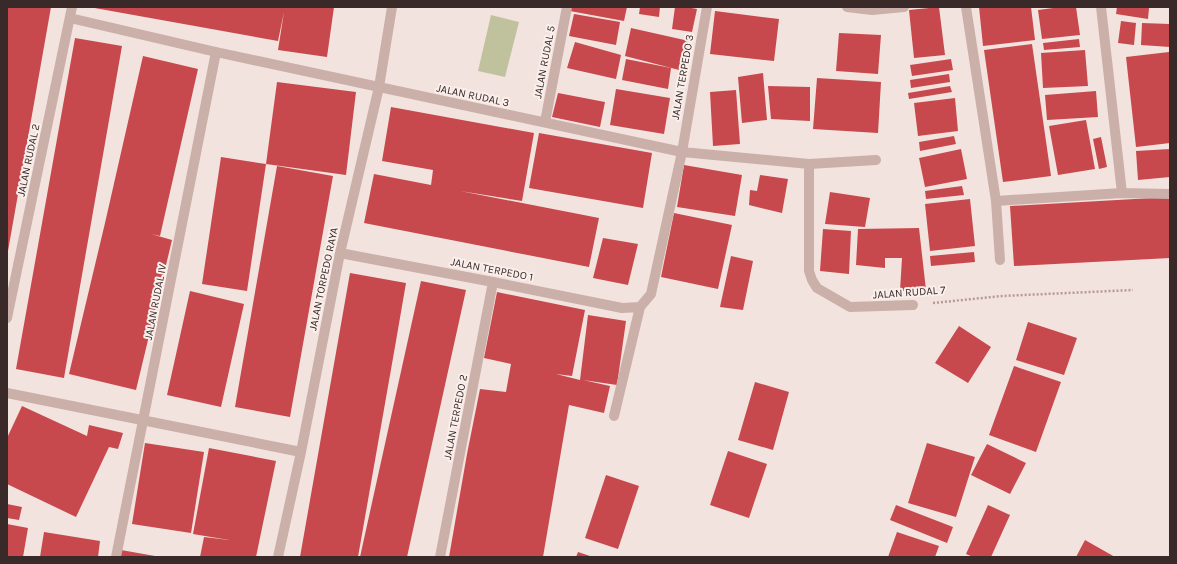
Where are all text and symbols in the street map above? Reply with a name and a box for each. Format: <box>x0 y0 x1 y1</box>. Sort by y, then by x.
street label: JALAN RUDAL 5 <box>531 25 558 100</box>
street label: JALAN TERPEDO 3 <box>669 33 696 121</box>
street label: JALAN RUDAL 3 <box>435 81 510 110</box>
street label: JALAN RUDAL 2 <box>14 123 43 198</box>
street label: JALAN TORPEDO RAYA <box>306 226 341 332</box>
street label: JALAN TERPEDO 1 <box>450 255 534 284</box>
street label: JALAN RUDAL IV <box>142 263 169 341</box>
street label: JALAN RUDAL 7 <box>872 283 946 302</box>
street label: JALAN TERPEDO 2 <box>441 373 470 461</box>

